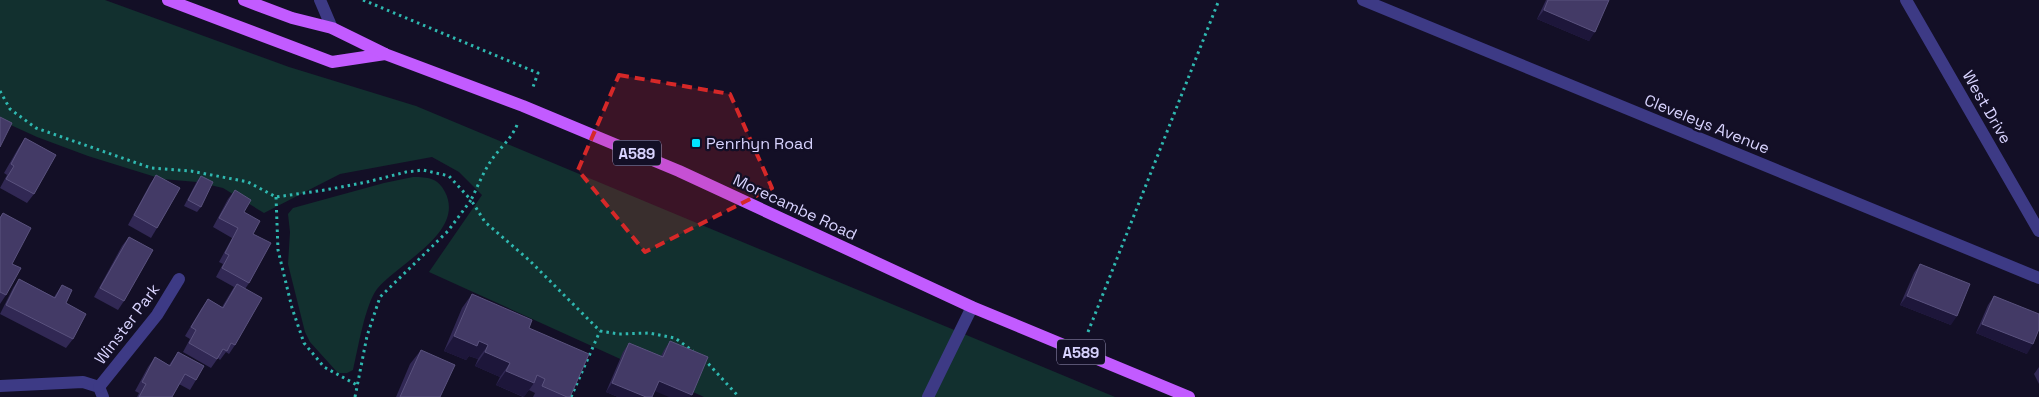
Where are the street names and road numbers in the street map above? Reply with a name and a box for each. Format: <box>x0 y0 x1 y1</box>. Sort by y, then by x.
street label: West Drive <box>1958 67 2016 147</box>
street label: Cleveleys Avenue <box>1641 89 1773 159</box>
road number: A589 <box>613 140 661 166</box>
street label: Morecambe Road <box>730 169 860 245</box>
street label: Winster Park <box>90 279 164 369</box>
road number: A589 <box>1057 340 1105 364</box>

